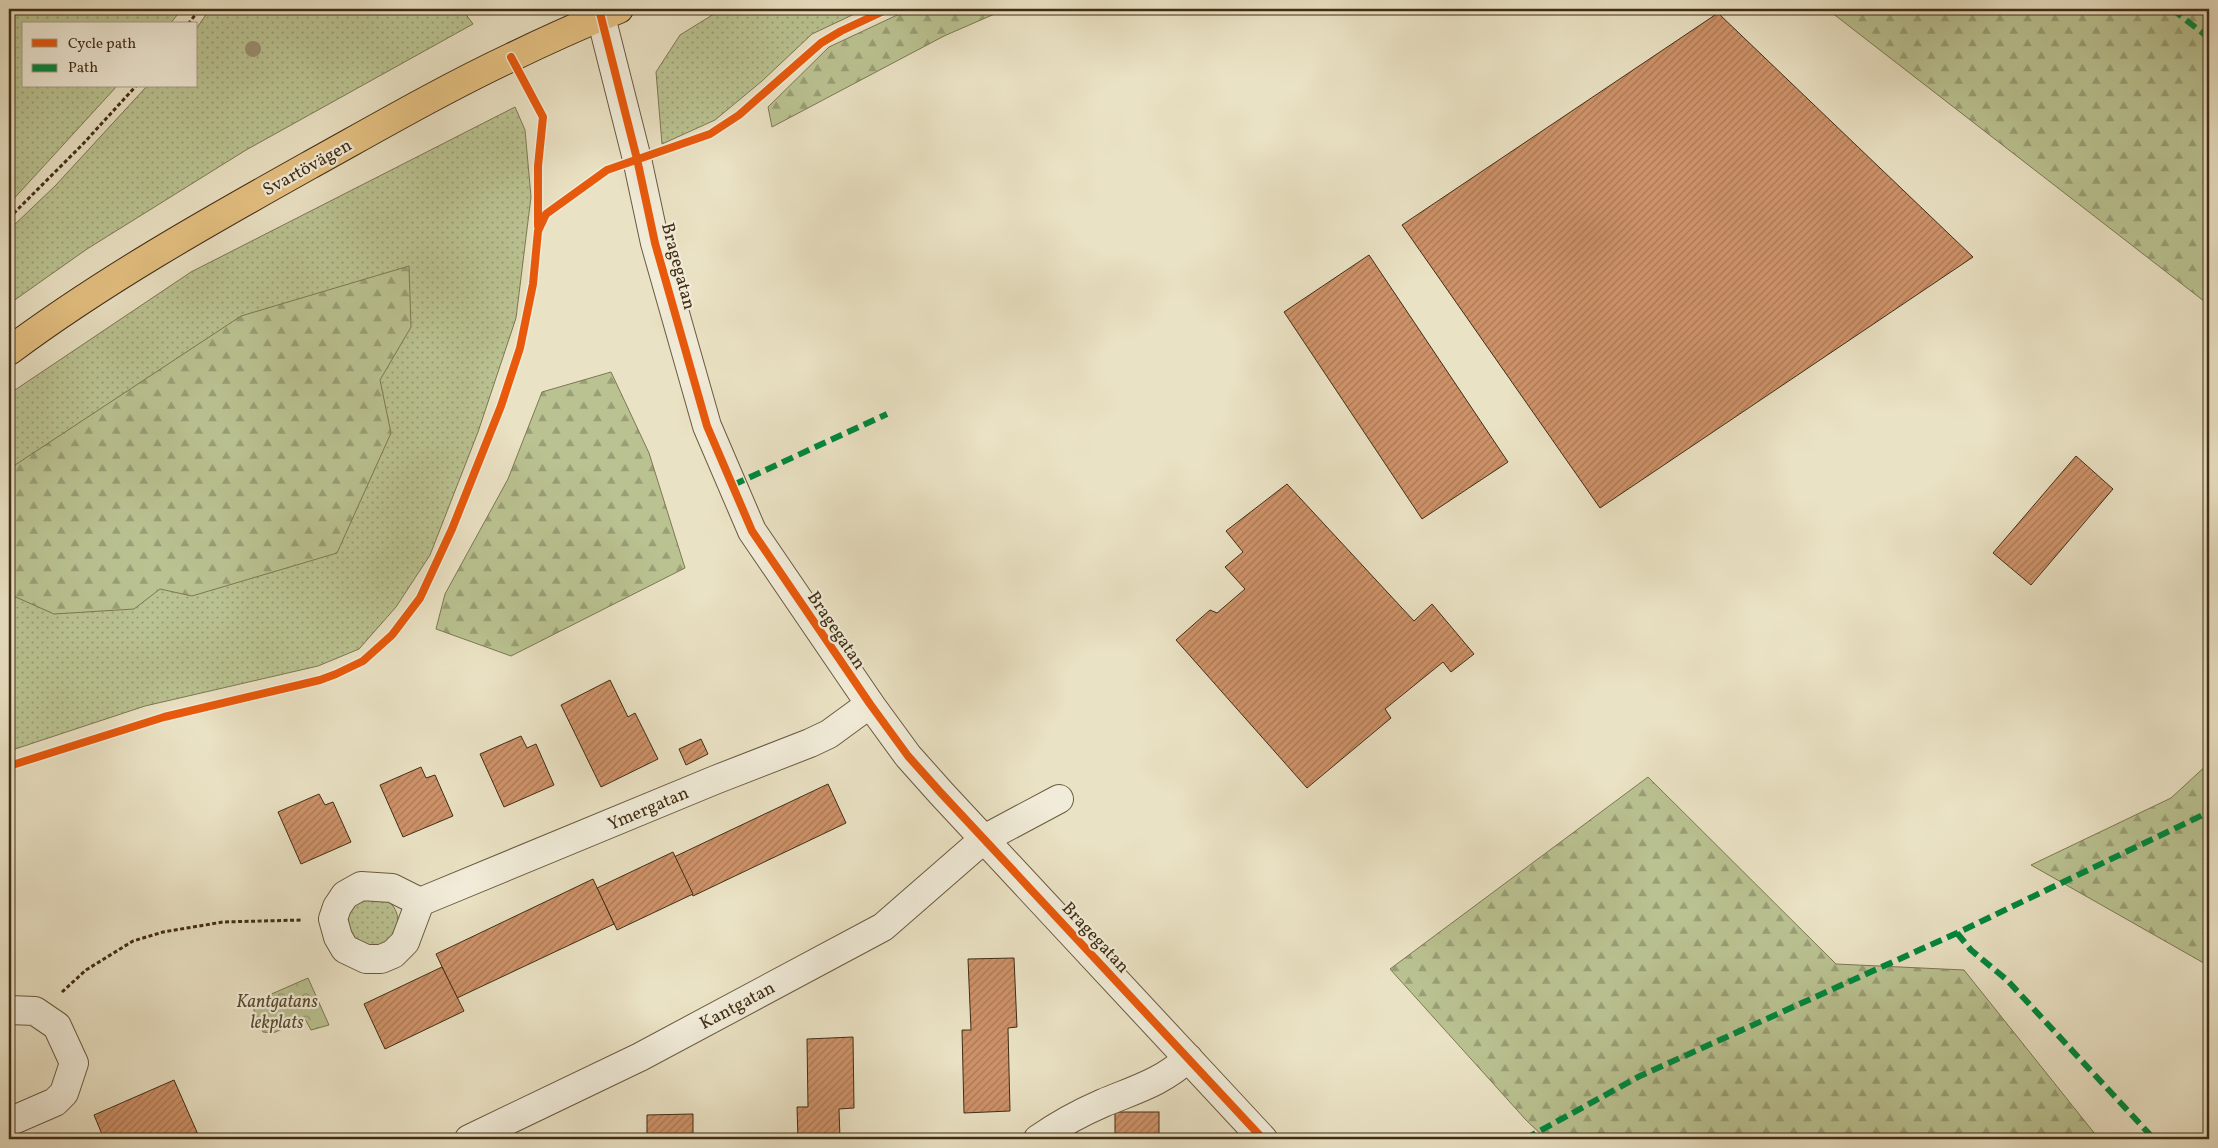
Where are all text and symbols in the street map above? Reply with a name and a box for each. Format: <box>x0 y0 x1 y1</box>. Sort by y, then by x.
legend <box>22 22 198 88</box>
text: Cycle path <box>68 34 136 55</box>
text: Path <box>68 58 98 79</box>
street label: Svartövägen <box>259 133 357 203</box>
street label: Bragegatan <box>654 220 701 313</box>
street label: Bragegatan <box>800 587 871 675</box>
street label: Ymergatan <box>604 781 693 838</box>
street label: Bragegatan <box>1055 897 1135 979</box>
street label: Kantgatan <box>696 976 780 1037</box>
park label: Kantgatans lekplats <box>236 990 318 1036</box>

